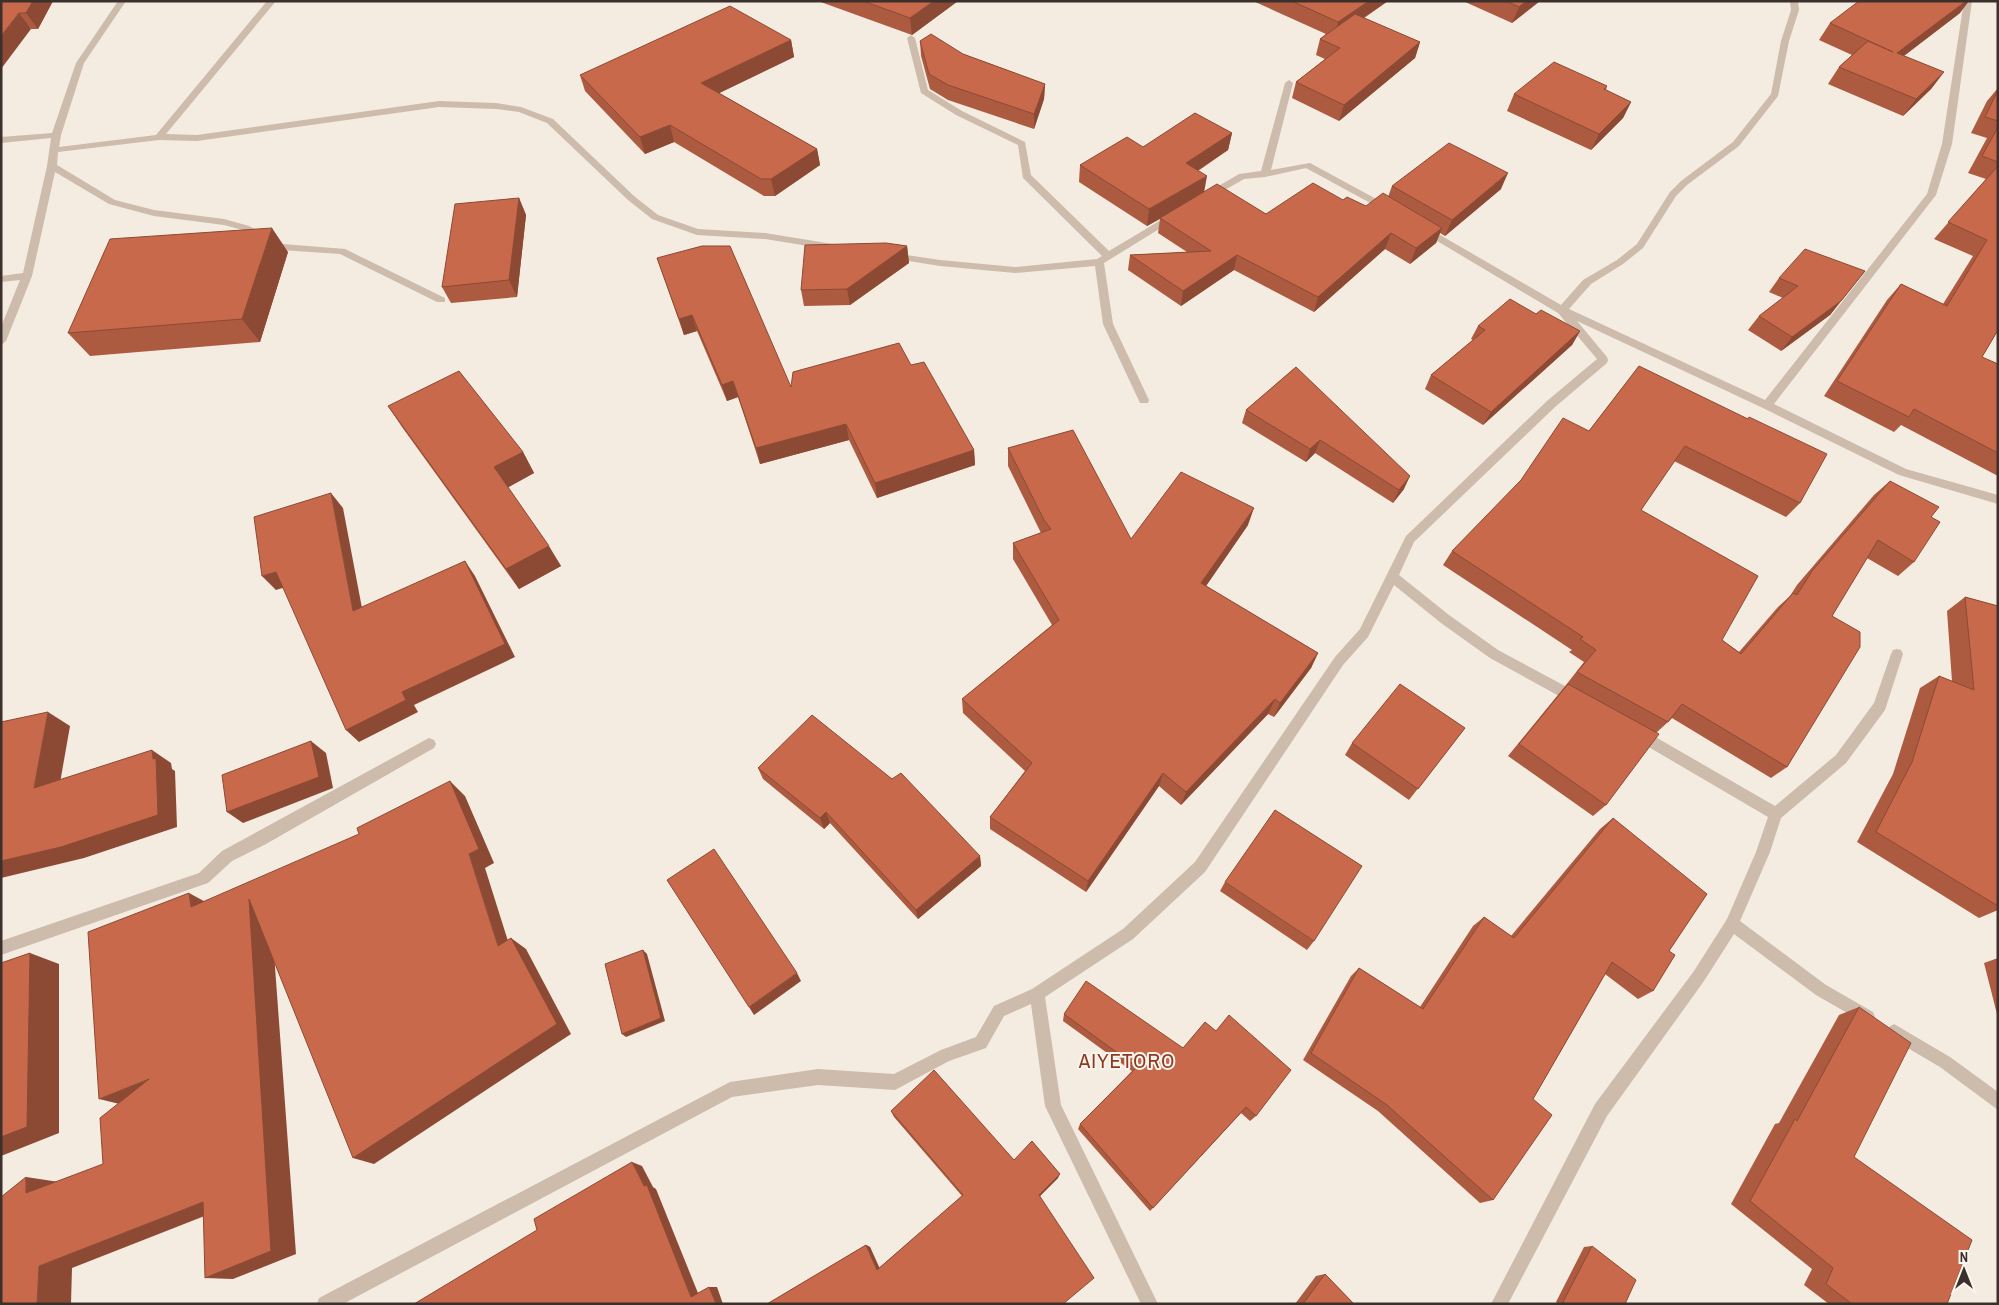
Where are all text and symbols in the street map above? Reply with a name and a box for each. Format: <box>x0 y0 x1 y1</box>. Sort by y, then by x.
district label: AIYETORO <box>1078 1046 1175 1075</box>
north arrow <box>1939 1245 1989 1295</box>
text: N <box>1960 1248 1968 1266</box>

